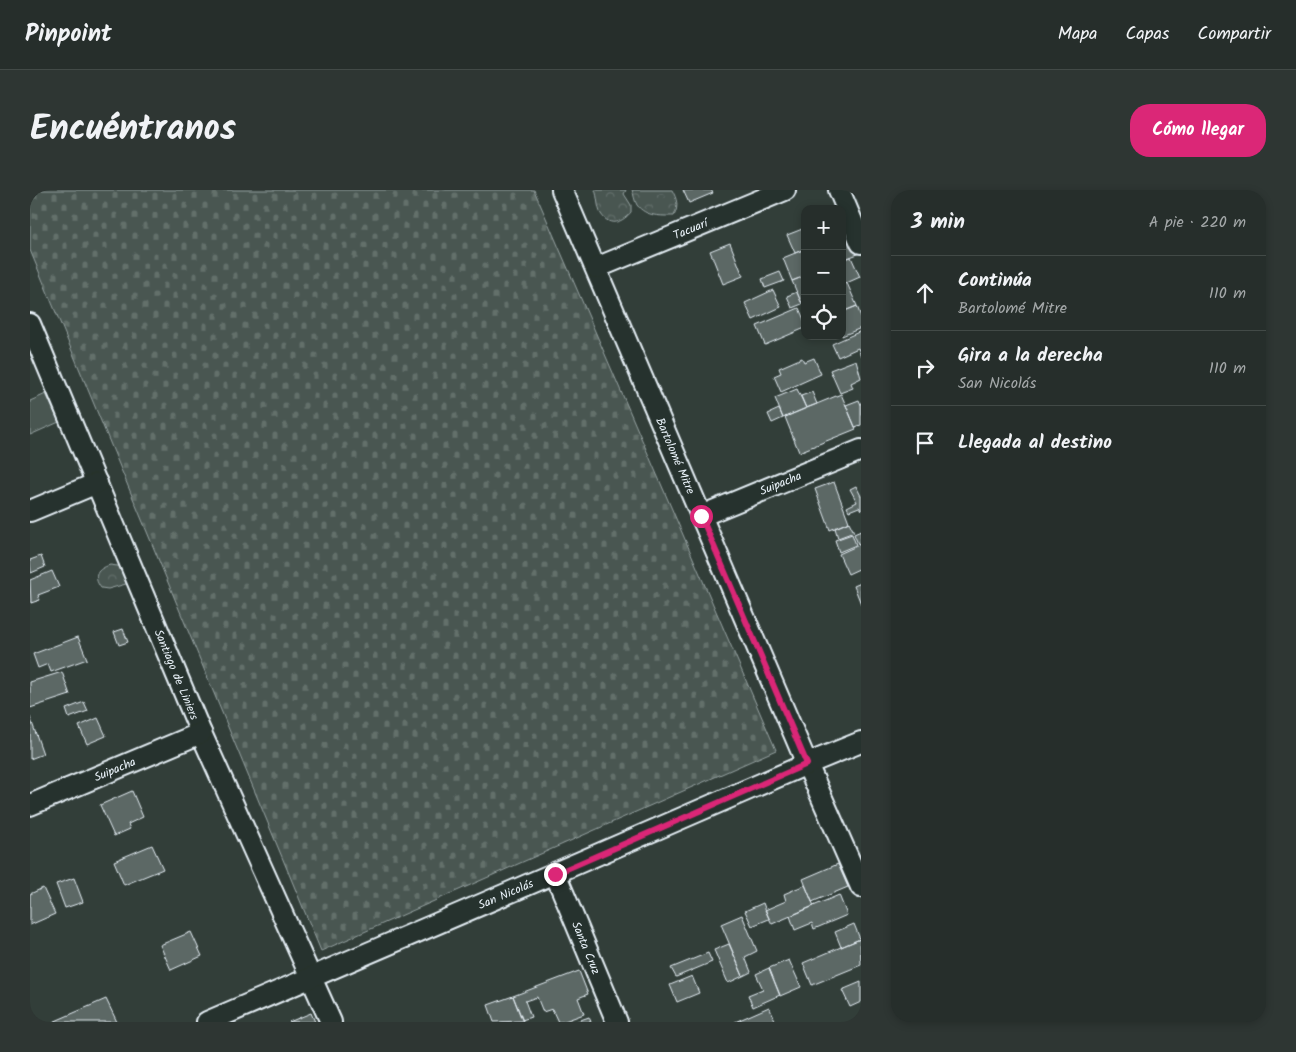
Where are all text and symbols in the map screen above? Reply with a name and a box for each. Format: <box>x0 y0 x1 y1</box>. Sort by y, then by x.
text: Pinpoint <box>25 15 112 54</box>
text: Mapa <box>1058 20 1098 49</box>
text: Capas <box>1126 20 1170 49</box>
text: Compartir <box>1198 20 1271 49</box>
text: Encuéntranos <box>30 102 236 158</box>
button: Cómo llegar <box>1130 104 1266 157</box>
map controls <box>801 205 846 340</box>
button: + <box>801 205 846 250</box>
text: 3 min <box>911 206 965 239</box>
text: A pie · 220 m <box>1149 210 1246 235</box>
street label: Tacuarí <box>670 213 712 245</box>
button: − <box>801 250 846 295</box>
text: Continúa <box>958 266 1032 296</box>
icon: ahead <box>911 279 939 307</box>
text: 110 m <box>1209 281 1246 306</box>
button: locate <box>801 295 846 340</box>
text: Bartolomé Mitre <box>958 296 1067 321</box>
text: Gira a la derecha <box>958 341 1103 371</box>
icon: right <box>911 354 939 382</box>
text: 110 m <box>1209 356 1246 381</box>
text: San Nicolás <box>958 371 1036 396</box>
street label: Bartolomé Mitre <box>651 414 700 498</box>
text: Llegada al destino <box>958 428 1112 458</box>
icon: arrive <box>911 429 939 457</box>
street label: Suipacha <box>757 466 805 500</box>
route start <box>690 505 713 528</box>
street label: Santiago de Liniers <box>149 626 204 723</box>
street label: Suipacha <box>91 752 139 787</box>
route end <box>544 863 567 886</box>
street label: San Nicolás <box>475 874 537 914</box>
street label: Santa Cruz <box>567 918 606 977</box>

